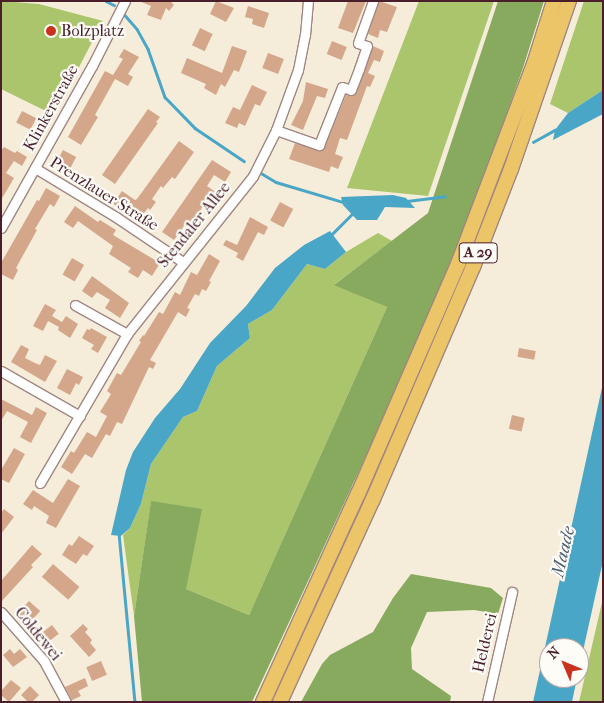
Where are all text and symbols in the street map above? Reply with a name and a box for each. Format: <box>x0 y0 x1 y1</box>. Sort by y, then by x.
place label: Bolzplatz <box>61 21 124 41</box>
marker: Bolzplatz <box>45 25 57 37</box>
street label: Klinkerstraße <box>20 62 82 154</box>
street label: Prenzlauer Straße <box>46 153 162 235</box>
street label: Stendaler Allee <box>154 178 234 272</box>
road number: A 29 <box>458 240 498 266</box>
water label: Maade <box>548 525 580 579</box>
street label: Coldewei <box>10 603 66 665</box>
street label: Helderei <box>469 611 501 675</box>
north arrow <box>539 638 589 688</box>
text: N <box>544 643 564 663</box>

